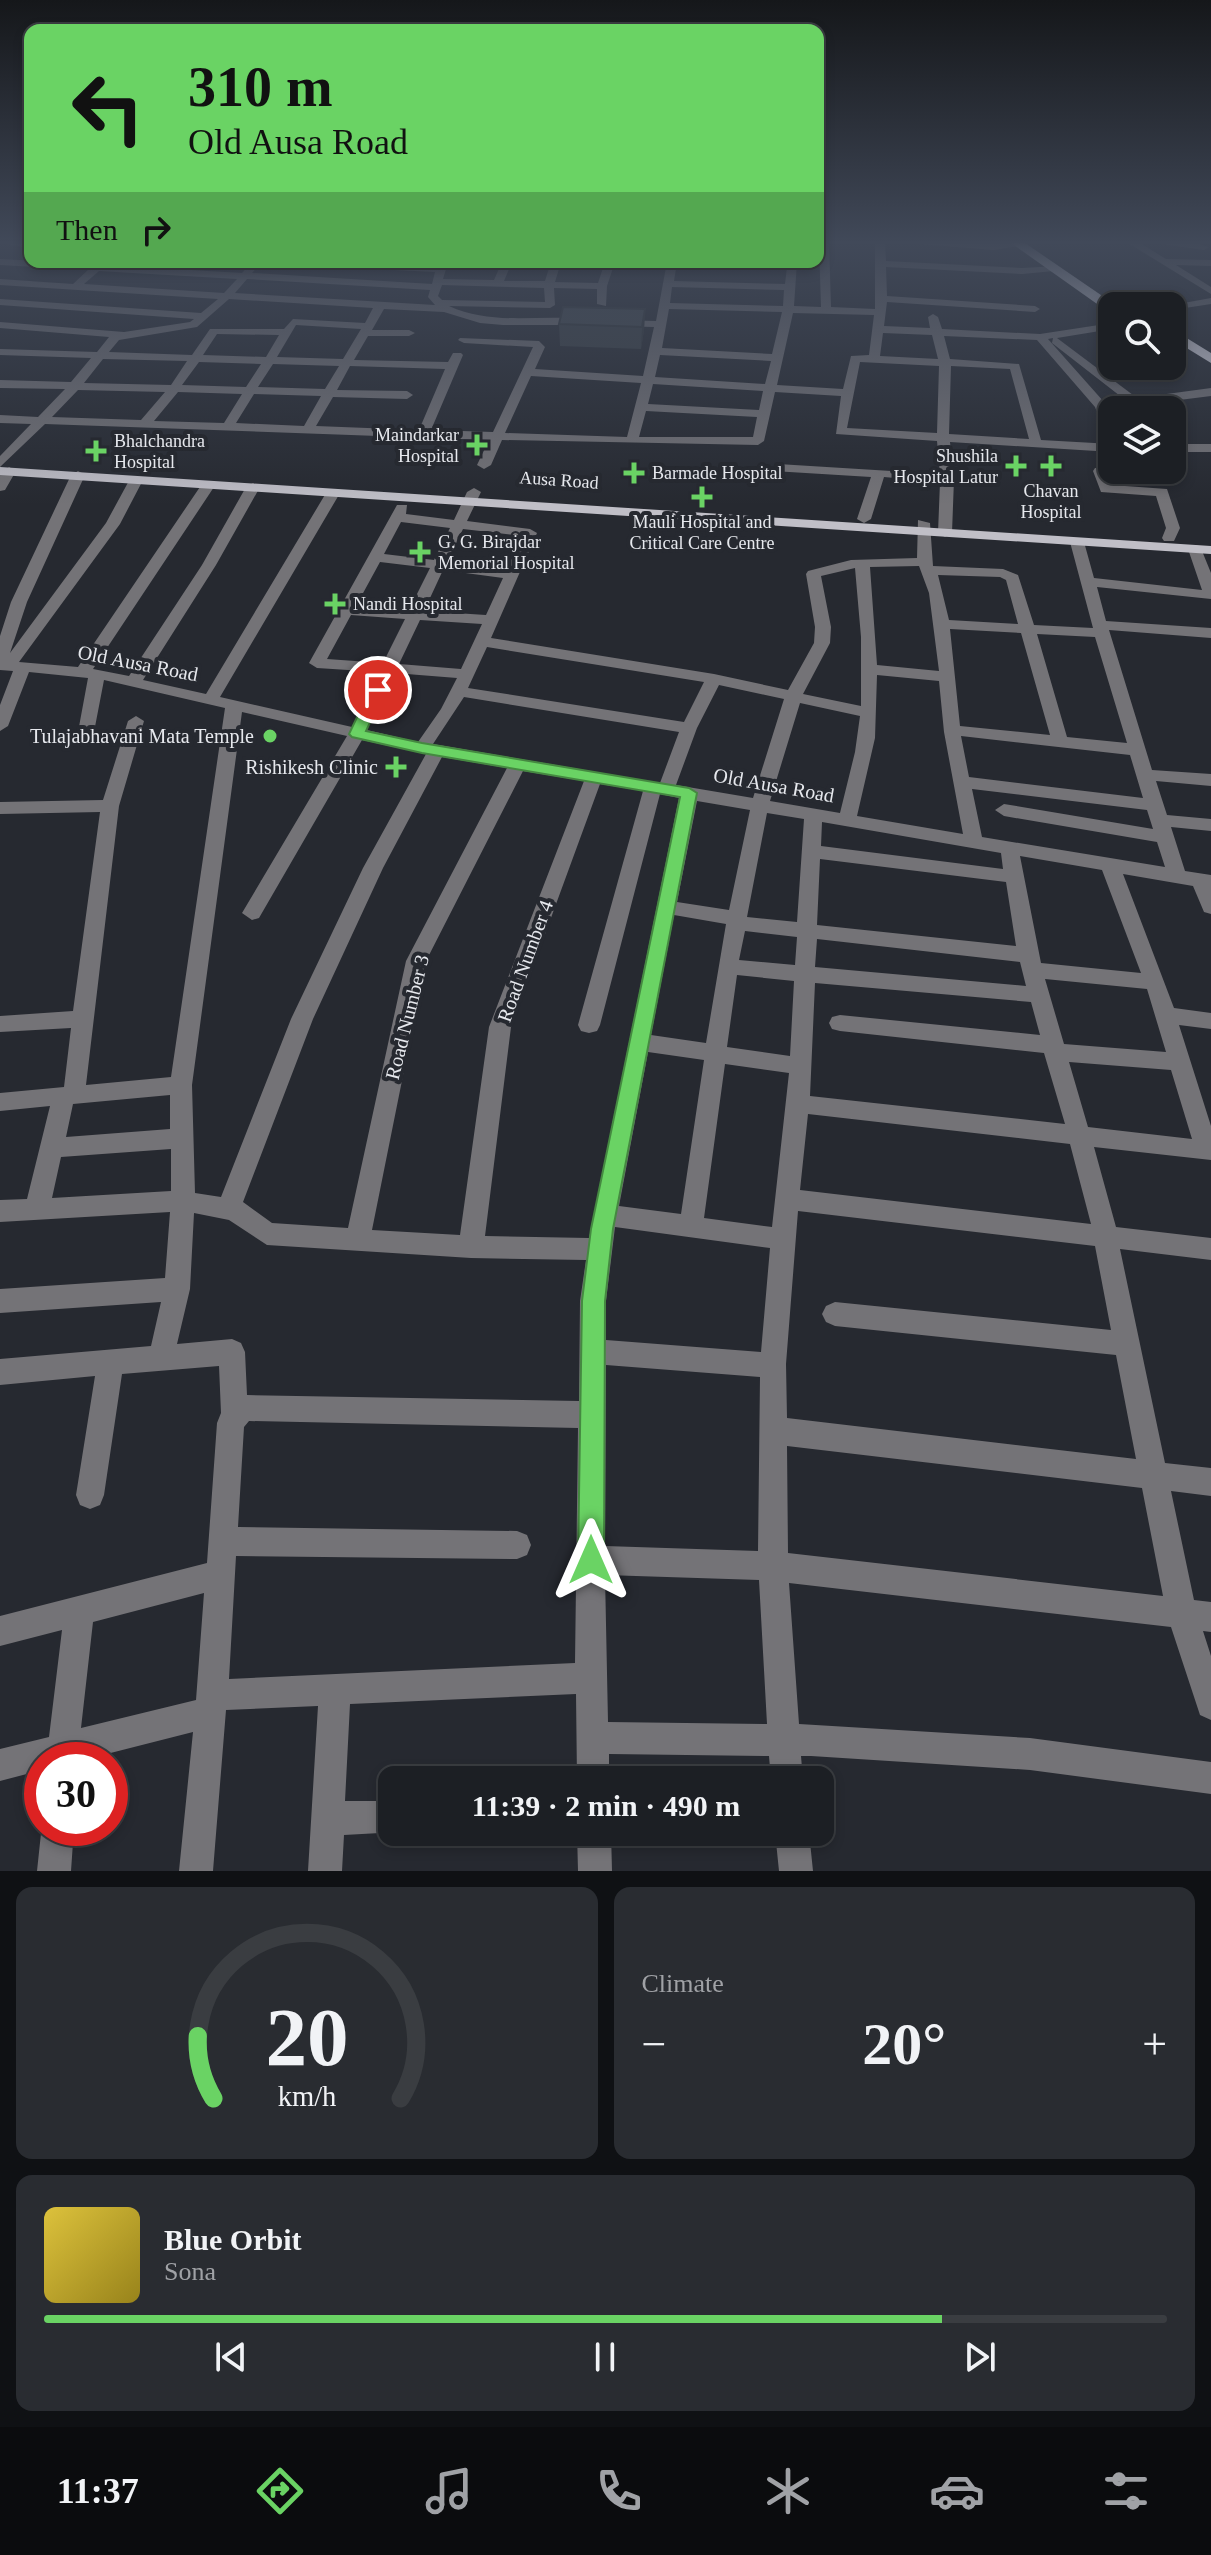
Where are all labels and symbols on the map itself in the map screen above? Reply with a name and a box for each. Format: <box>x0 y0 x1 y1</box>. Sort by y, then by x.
place label: Maindarkar Hospital <box>375 425 459 466</box>
place label: Bhalchandra Hospital <box>114 431 205 472</box>
marker: Maindarkar Hospital <box>466 434 488 456</box>
marker: Bhalchandra Hospital <box>85 440 107 462</box>
place label: Shushila Hospital Latur <box>894 446 998 487</box>
marker: Shushila Hospital Latur <box>1005 455 1027 477</box>
marker: Chavan Hospital <box>1040 455 1062 477</box>
marker: Barmade Hospital <box>623 462 645 484</box>
place label: Barmade Hospital <box>652 463 782 483</box>
street label: Ausa Road <box>519 467 599 493</box>
place label: Chavan Hospital <box>1021 481 1082 522</box>
marker: Mauli Hospital and Critical Care Centre <box>691 486 713 508</box>
place label: Mauli Hospital and Critical Care Centre <box>630 512 774 553</box>
place label: G. G. Birajdar Memorial Hospital <box>438 532 574 573</box>
marker: G. G. Birajdar Memorial Hospital <box>409 541 431 563</box>
marker: Nandi Hospital <box>324 593 346 615</box>
place label: Nandi Hospital <box>353 594 463 614</box>
street label: Old Ausa Road <box>76 641 200 685</box>
pin <box>344 656 412 724</box>
place label: Tulajabhavani Mata Temple <box>30 725 254 748</box>
marker: Tulajabhavani Mata Temple <box>261 727 279 745</box>
place label: Rishikesh Clinic <box>245 756 378 778</box>
marker: Rishikesh Clinic <box>385 756 407 778</box>
street label: Old Ausa Road <box>712 764 836 806</box>
street label: Road Number 4 <box>493 897 557 1025</box>
street label: Road Number 3 <box>381 952 433 1082</box>
position arrow <box>549 1518 633 1602</box>
speed limit sign: 30 <box>24 1742 128 1846</box>

